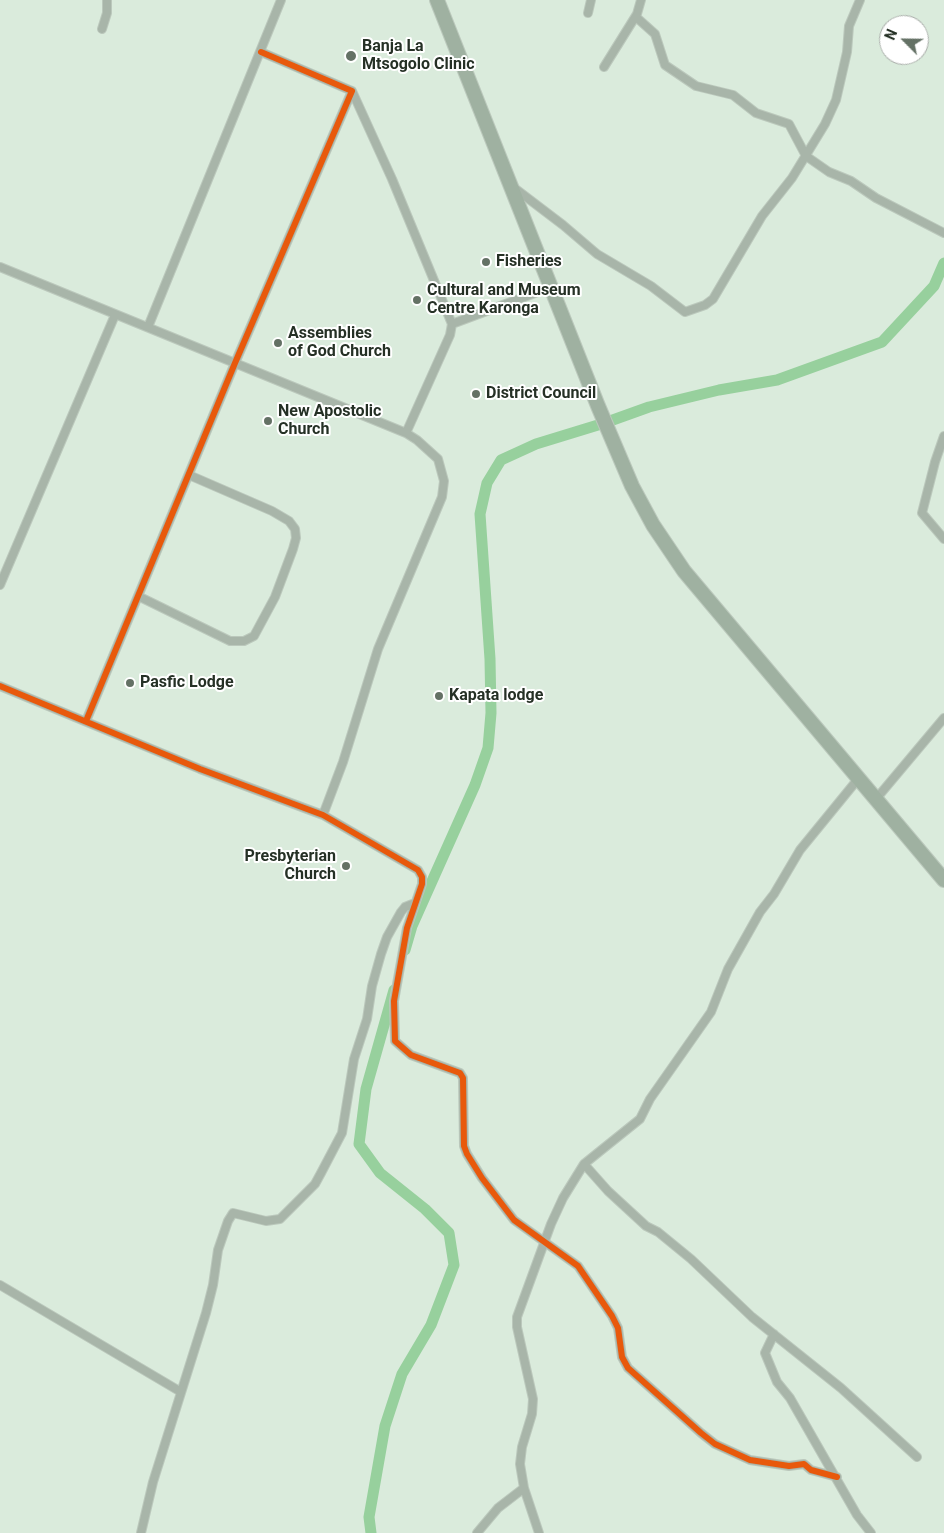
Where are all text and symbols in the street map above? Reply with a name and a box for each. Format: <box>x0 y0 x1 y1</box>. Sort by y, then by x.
north arrow <box>879 15 929 65</box>
text: N <box>882 27 900 42</box>
place label: Banja La Mtsogolo Clinic <box>362 37 475 75</box>
marker: Banja La Mtsogolo Clinic <box>344 49 358 63</box>
place label: Fisheries <box>496 252 562 272</box>
marker: Fisheries <box>480 256 492 268</box>
place label: Cultural and Museum Centre Karonga <box>427 281 581 319</box>
marker: Cultural and Museum Centre Karonga <box>411 294 423 306</box>
place label: Assemblies of God Church <box>288 324 391 362</box>
marker: Assemblies of God Church <box>272 337 284 349</box>
place label: District Council <box>486 384 596 404</box>
marker: District Council <box>470 388 482 400</box>
place label: New Apostolic Church <box>278 402 381 440</box>
marker: New Apostolic Church <box>262 415 274 427</box>
place label: Pasfic Lodge <box>140 673 234 693</box>
marker: Pasfic Lodge <box>124 677 136 689</box>
place label: Kapata lodge <box>449 686 543 706</box>
marker: Kapata lodge <box>433 690 445 702</box>
place label: Presbyterian Church <box>244 847 336 885</box>
marker: Presbyterian Church <box>340 860 352 872</box>

